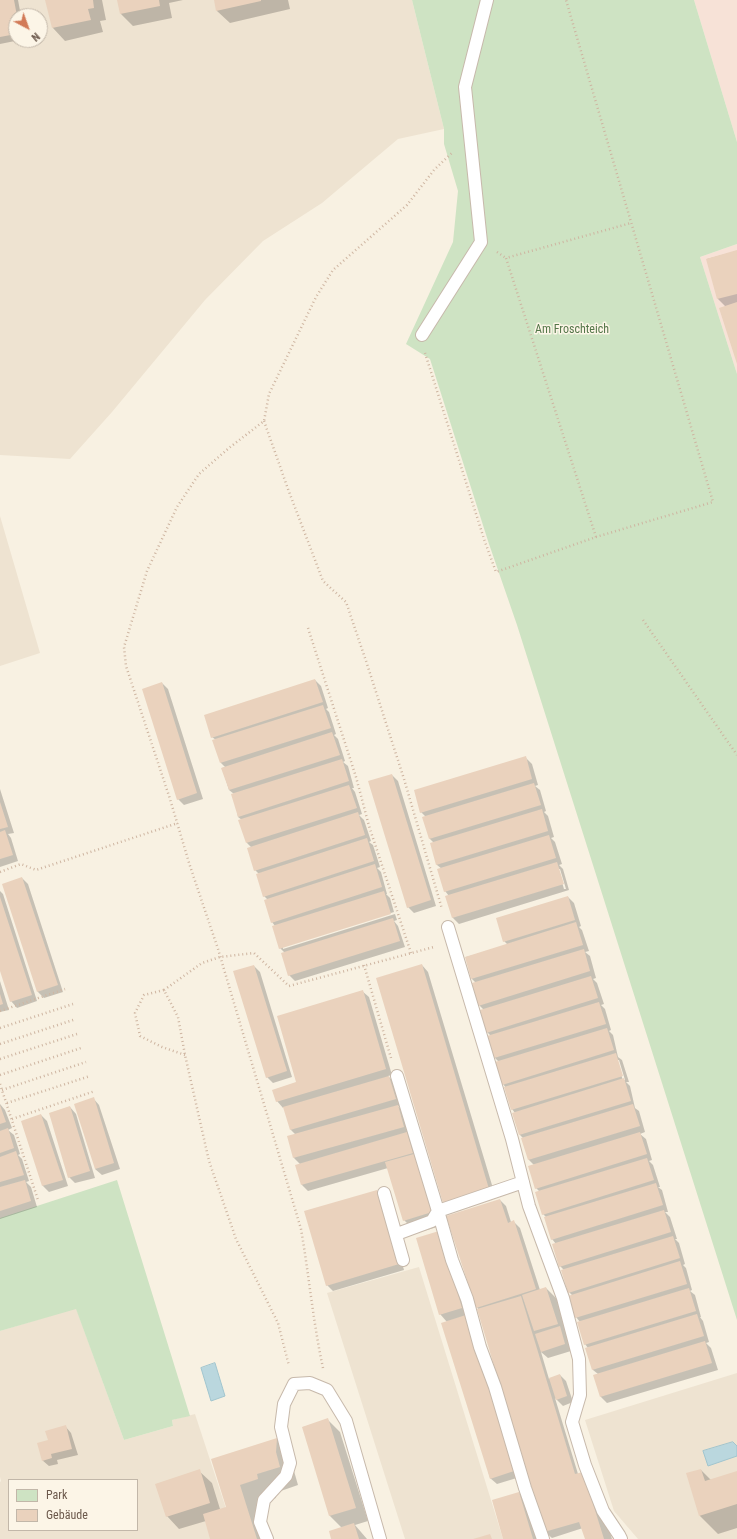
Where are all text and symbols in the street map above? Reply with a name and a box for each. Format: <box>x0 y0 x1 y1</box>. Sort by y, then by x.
north arrow <box>8 8 48 48</box>
text: N <box>29 30 42 44</box>
park label: Am Froschteich <box>535 323 609 337</box>
legend <box>8 1479 138 1531</box>
text: Park <box>46 1488 67 1502</box>
text: Gebäude <box>46 1508 88 1522</box>

